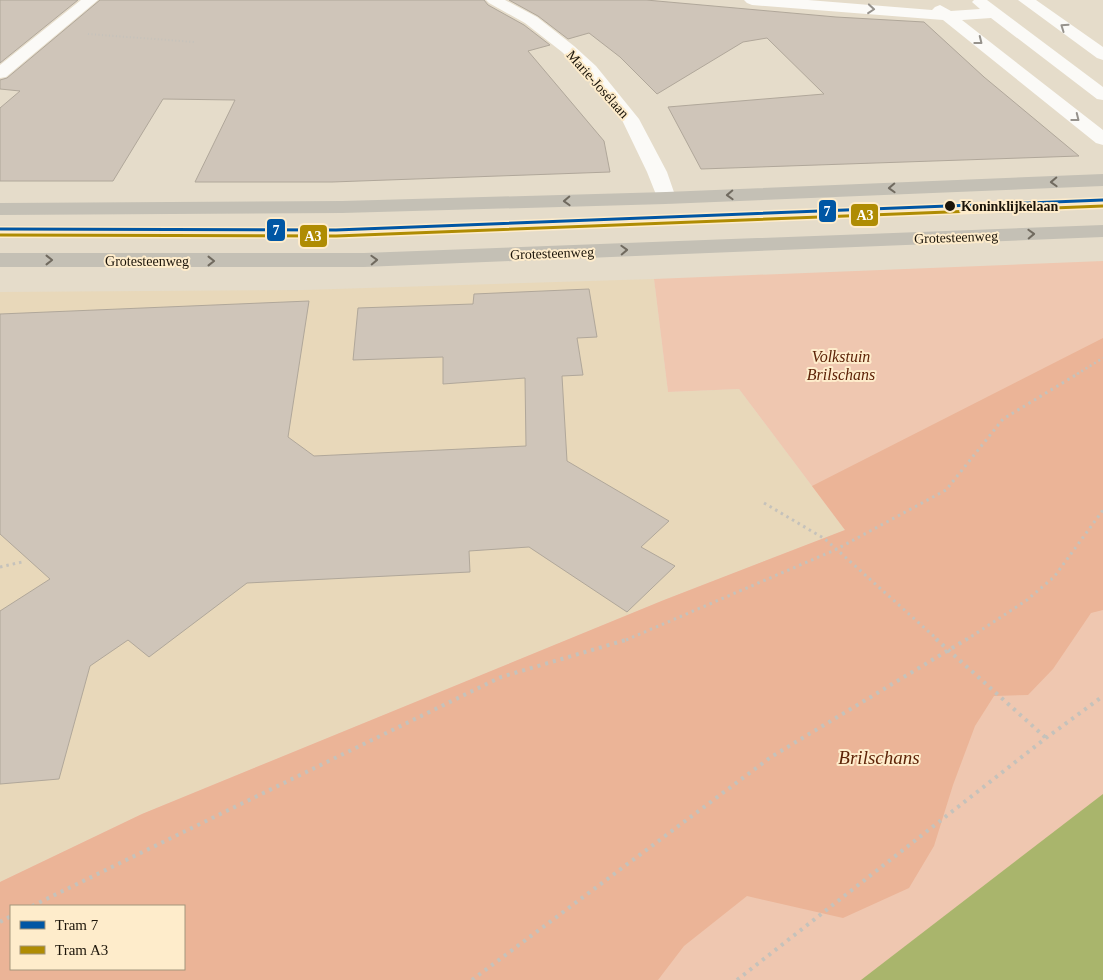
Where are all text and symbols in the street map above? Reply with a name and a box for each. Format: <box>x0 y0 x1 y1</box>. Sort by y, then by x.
one-way arrow <box>867 4 875 15</box>
one-way arrow <box>1061 25 1070 33</box>
one-way arrow <box>973 36 982 44</box>
street label: Marie-Josélaan <box>563 48 632 121</box>
one-way arrow <box>1070 112 1079 120</box>
one-way arrow <box>1050 176 1058 187</box>
one-way arrow <box>888 183 896 194</box>
one-way arrow <box>725 190 733 201</box>
one-way arrow <box>563 195 571 206</box>
line badge: 7 <box>818 199 837 223</box>
marker: Koninklijkelaan <box>943 199 957 213</box>
place label: Koninklijkelaan <box>961 199 1058 214</box>
line badge: A3 <box>850 203 879 227</box>
text: 7 <box>824 204 831 219</box>
text: A3 <box>856 208 874 223</box>
line badge: 7 <box>266 218 286 242</box>
text: 7 <box>273 223 280 238</box>
line badge: A3 <box>299 224 328 248</box>
one-way arrow <box>1027 228 1035 239</box>
text: A3 <box>304 229 322 244</box>
street label: Grotesteenweg <box>914 229 998 246</box>
street label: Grotesteenweg <box>510 245 594 262</box>
one-way arrow <box>620 245 628 255</box>
street label: Grotesteenweg <box>105 254 189 269</box>
one-way arrow <box>370 254 378 265</box>
one-way arrow <box>45 255 53 265</box>
one-way arrow <box>208 256 215 266</box>
park label: Volkstuin Brilschans <box>807 348 875 383</box>
park label: Brilschans <box>838 747 920 768</box>
legend <box>10 905 185 970</box>
text: Tram 7 <box>55 917 99 933</box>
text: Tram A3 <box>55 942 108 958</box>

